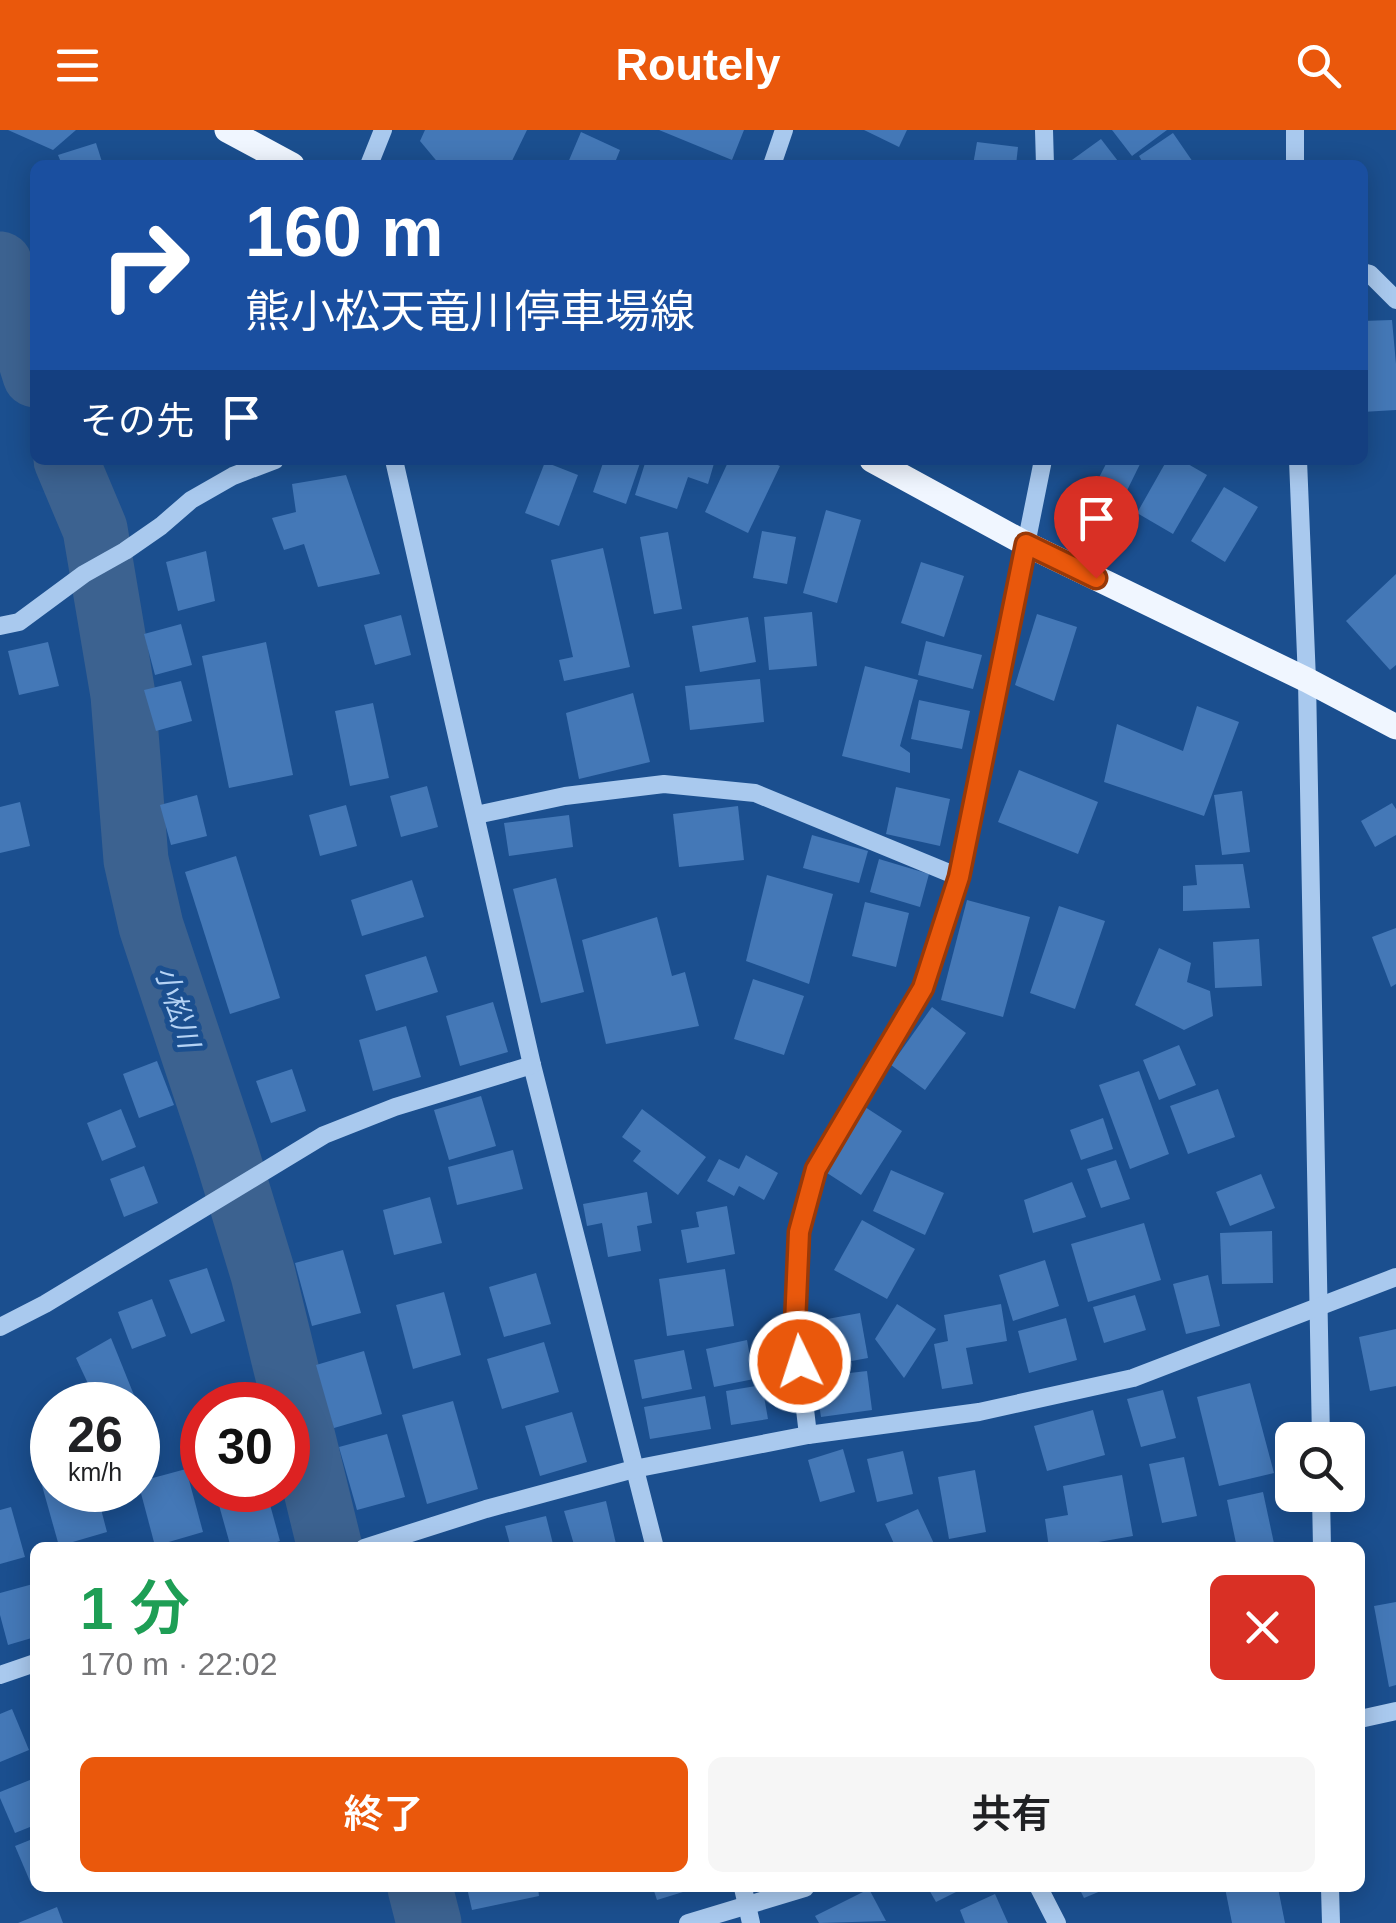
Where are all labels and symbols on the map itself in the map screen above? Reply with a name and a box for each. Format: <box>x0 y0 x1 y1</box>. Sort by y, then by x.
pin <box>1054 476 1139 579</box>
water label: 小松川 <box>149 962 206 1055</box>
position arrow <box>748 1310 852 1414</box>
speed limit sign: 30 <box>180 1382 310 1512</box>

